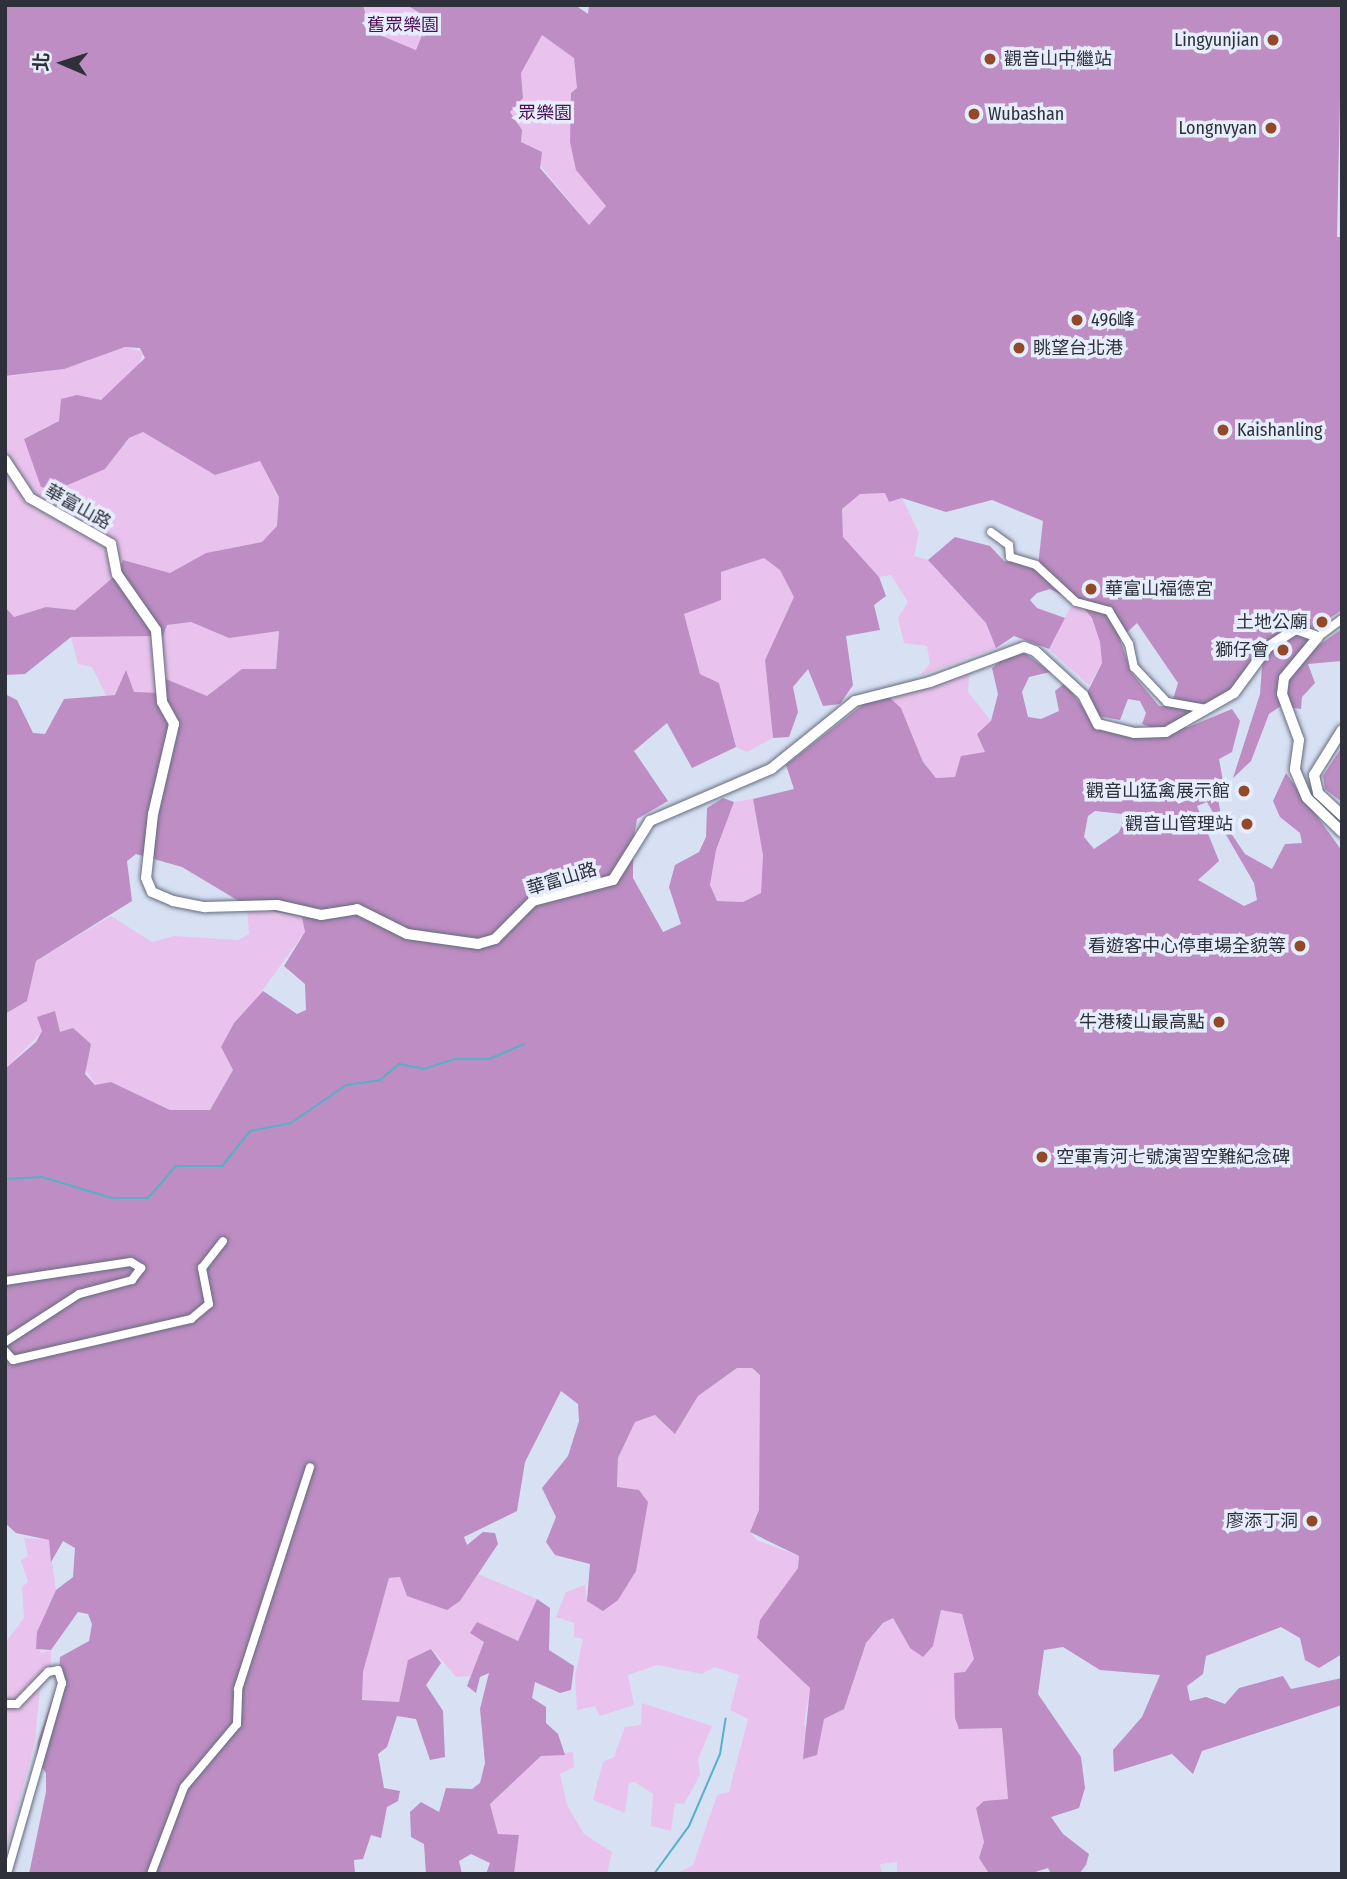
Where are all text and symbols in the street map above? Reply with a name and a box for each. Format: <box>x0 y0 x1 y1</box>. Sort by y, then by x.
park label: 舊眾樂園 <box>367 14 439 36</box>
north arrow <box>28 28 98 98</box>
place label: Lingyunjian <box>1174 29 1259 51</box>
marker: Lingyunjian <box>1265 32 1281 48</box>
place label: 觀音山中繼站 <box>1004 48 1112 70</box>
marker: 觀音山中繼站 <box>982 51 998 67</box>
text: 北 <box>30 52 54 72</box>
park label: 眾樂園 <box>518 102 572 124</box>
place label: Wubashan <box>988 103 1064 125</box>
marker: Wubashan <box>966 106 982 122</box>
place label: Longnvyan <box>1179 117 1257 139</box>
marker: Longnvyan <box>1263 120 1279 136</box>
place label: 496峰 <box>1091 309 1135 331</box>
marker: 496峰 <box>1069 312 1085 328</box>
place label: 眺望台北港 <box>1033 337 1123 359</box>
marker: 眺望台北港 <box>1011 340 1027 356</box>
place label: Kaishanling <box>1237 419 1322 441</box>
marker: Kaishanling <box>1215 422 1231 438</box>
street label: 華富山路 <box>41 480 115 534</box>
place label: 華富山福德宮 <box>1105 578 1213 600</box>
marker: 華富山福德宮 <box>1083 581 1099 597</box>
place label: 土地公廟 <box>1236 611 1308 633</box>
marker: 土地公廟 <box>1314 614 1330 630</box>
place label: 獅仔會 <box>1215 639 1269 661</box>
marker: 獅仔會 <box>1275 642 1291 658</box>
place label: 觀音山猛禽展示館 <box>1086 780 1230 802</box>
marker: 觀音山猛禽展示館 <box>1236 783 1252 799</box>
place label: 觀音山管理站 <box>1125 813 1233 835</box>
marker: 觀音山管理站 <box>1239 816 1255 832</box>
street label: 華富山路 <box>524 858 600 900</box>
place label: 看遊客中心停車場全貌等 <box>1088 935 1286 957</box>
marker: 看遊客中心停車場全貌等 <box>1292 938 1308 954</box>
place label: 牛港稜山最高點 <box>1079 1011 1205 1033</box>
marker: 牛港稜山最高點 <box>1211 1014 1227 1030</box>
place label: 空軍青河七號演習空難紀念碑 <box>1056 1146 1290 1168</box>
marker: 空軍青河七號演習空難紀念碑 <box>1034 1149 1050 1165</box>
place label: 廖添丁洞 <box>1226 1510 1298 1532</box>
marker: 廖添丁洞 <box>1304 1513 1320 1529</box>

